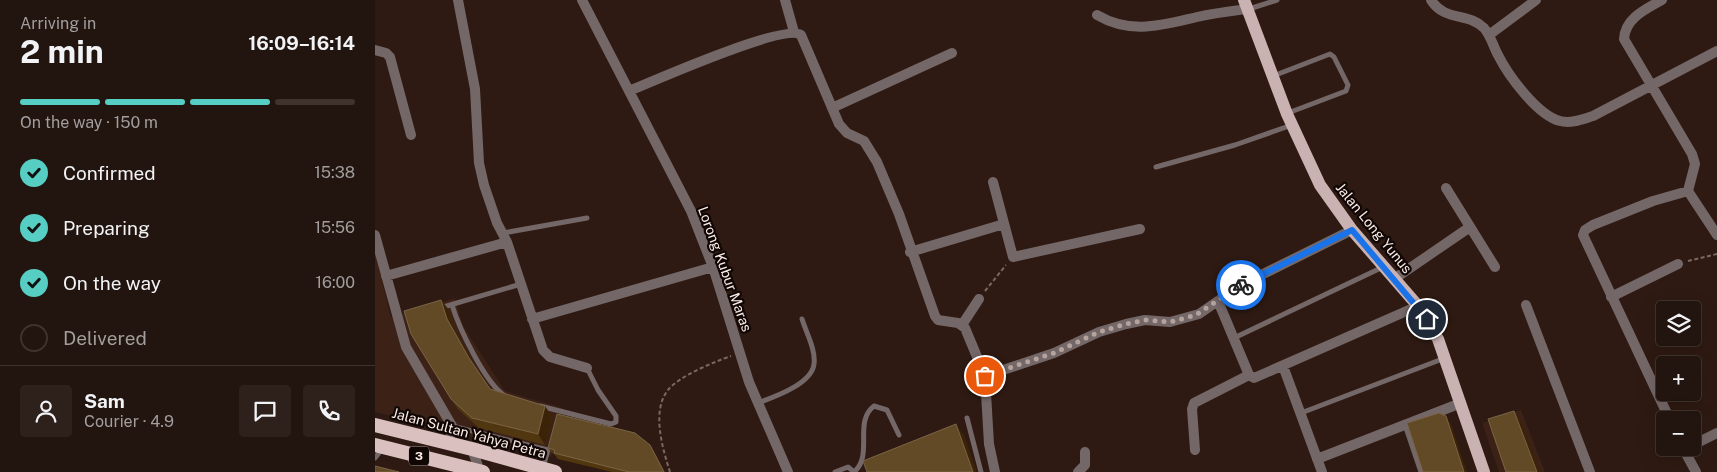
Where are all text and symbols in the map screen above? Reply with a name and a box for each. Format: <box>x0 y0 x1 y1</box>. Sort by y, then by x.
text: Arriving in <box>20 14 96 33</box>
text: 16:09–16:14 <box>248 32 355 54</box>
text: 2 min <box>20 33 104 70</box>
text: On the way · 150 m <box>20 113 158 132</box>
icon: check <box>20 159 48 187</box>
text: Confirmed <box>63 162 156 184</box>
text: 15:38 <box>314 163 355 182</box>
street label: Jalan Long Yunus <box>1333 179 1415 277</box>
street label: Lorong Kubur Maras <box>695 204 755 334</box>
icon: check <box>20 214 48 242</box>
text: Preparing <box>63 217 150 239</box>
text: 15:56 <box>314 218 355 237</box>
courier <box>1216 260 1266 310</box>
icon: check <box>20 269 48 297</box>
icon: bike <box>1227 271 1255 299</box>
text: On the way <box>63 272 161 294</box>
text: 16:00 <box>315 273 355 292</box>
pin <box>1406 298 1448 340</box>
map controls <box>1656 301 1701 456</box>
button: layers <box>1656 301 1701 346</box>
icon: home <box>1413 305 1441 333</box>
text: Delivered <box>63 327 147 349</box>
pin <box>964 355 1006 397</box>
button: + <box>1656 356 1701 401</box>
icon: bag <box>971 362 999 390</box>
button: person <box>20 385 72 437</box>
button: chat <box>239 385 291 437</box>
button: phone <box>303 385 355 437</box>
text: Sam <box>84 390 125 412</box>
street label: Jalan Sultan Yahya Petra <box>390 405 548 461</box>
button: − <box>1656 411 1701 456</box>
text: Courier · 4.9 <box>84 412 174 431</box>
road number: 3 <box>409 446 429 466</box>

